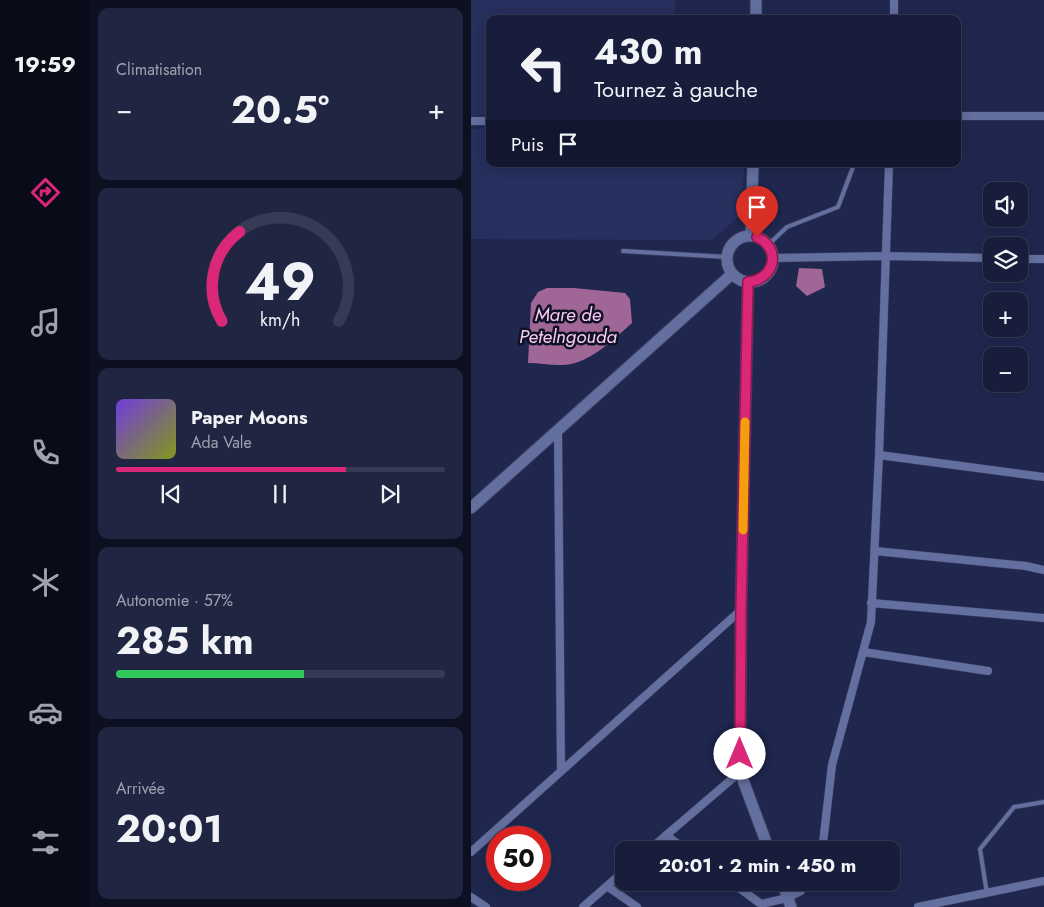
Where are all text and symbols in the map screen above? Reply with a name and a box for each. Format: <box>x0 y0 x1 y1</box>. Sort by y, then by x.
text: 430 m <box>594 27 703 77</box>
icon: left <box>511 35 576 100</box>
text: 19:59 <box>14 48 76 80</box>
text: Climatisation <box>116 58 202 81</box>
text: Tournez à gauche <box>594 73 758 105</box>
text: 20.5° <box>231 82 329 137</box>
text: − <box>116 89 133 130</box>
text: + <box>428 89 445 130</box>
icon: arrive <box>554 130 582 158</box>
text: Puis <box>511 131 544 158</box>
icon: directions <box>28 175 63 210</box>
map controls <box>983 182 1028 392</box>
button: sound <box>983 182 1028 227</box>
pin <box>736 186 778 237</box>
icon: arrive <box>743 193 771 221</box>
button: layers <box>983 237 1028 282</box>
text: 49 <box>245 244 316 320</box>
button: + <box>983 292 1028 337</box>
water label: Mare de Petelngouda <box>519 301 618 350</box>
icon: music <box>28 305 63 340</box>
text: km/h <box>260 307 301 333</box>
button: − <box>983 347 1028 392</box>
text: Paper Moons <box>191 404 308 431</box>
text: Ada Vale <box>191 431 252 454</box>
icon: phone <box>28 435 63 470</box>
icon: previous <box>157 480 185 508</box>
icon: pause <box>266 480 294 508</box>
icon: next <box>376 480 404 508</box>
icon: climate <box>28 565 63 600</box>
text: Autonomie · 57% <box>116 589 233 612</box>
text: 285 km <box>116 613 254 668</box>
icon: car <box>28 695 63 730</box>
position arrow <box>713 727 765 779</box>
text: Arrivée <box>116 777 165 800</box>
text: 20:01 <box>116 801 223 856</box>
icon: filters <box>28 825 63 860</box>
speed limit sign: 50 <box>486 826 551 891</box>
text: 20:01 · 2 min · 450 m <box>659 852 856 879</box>

